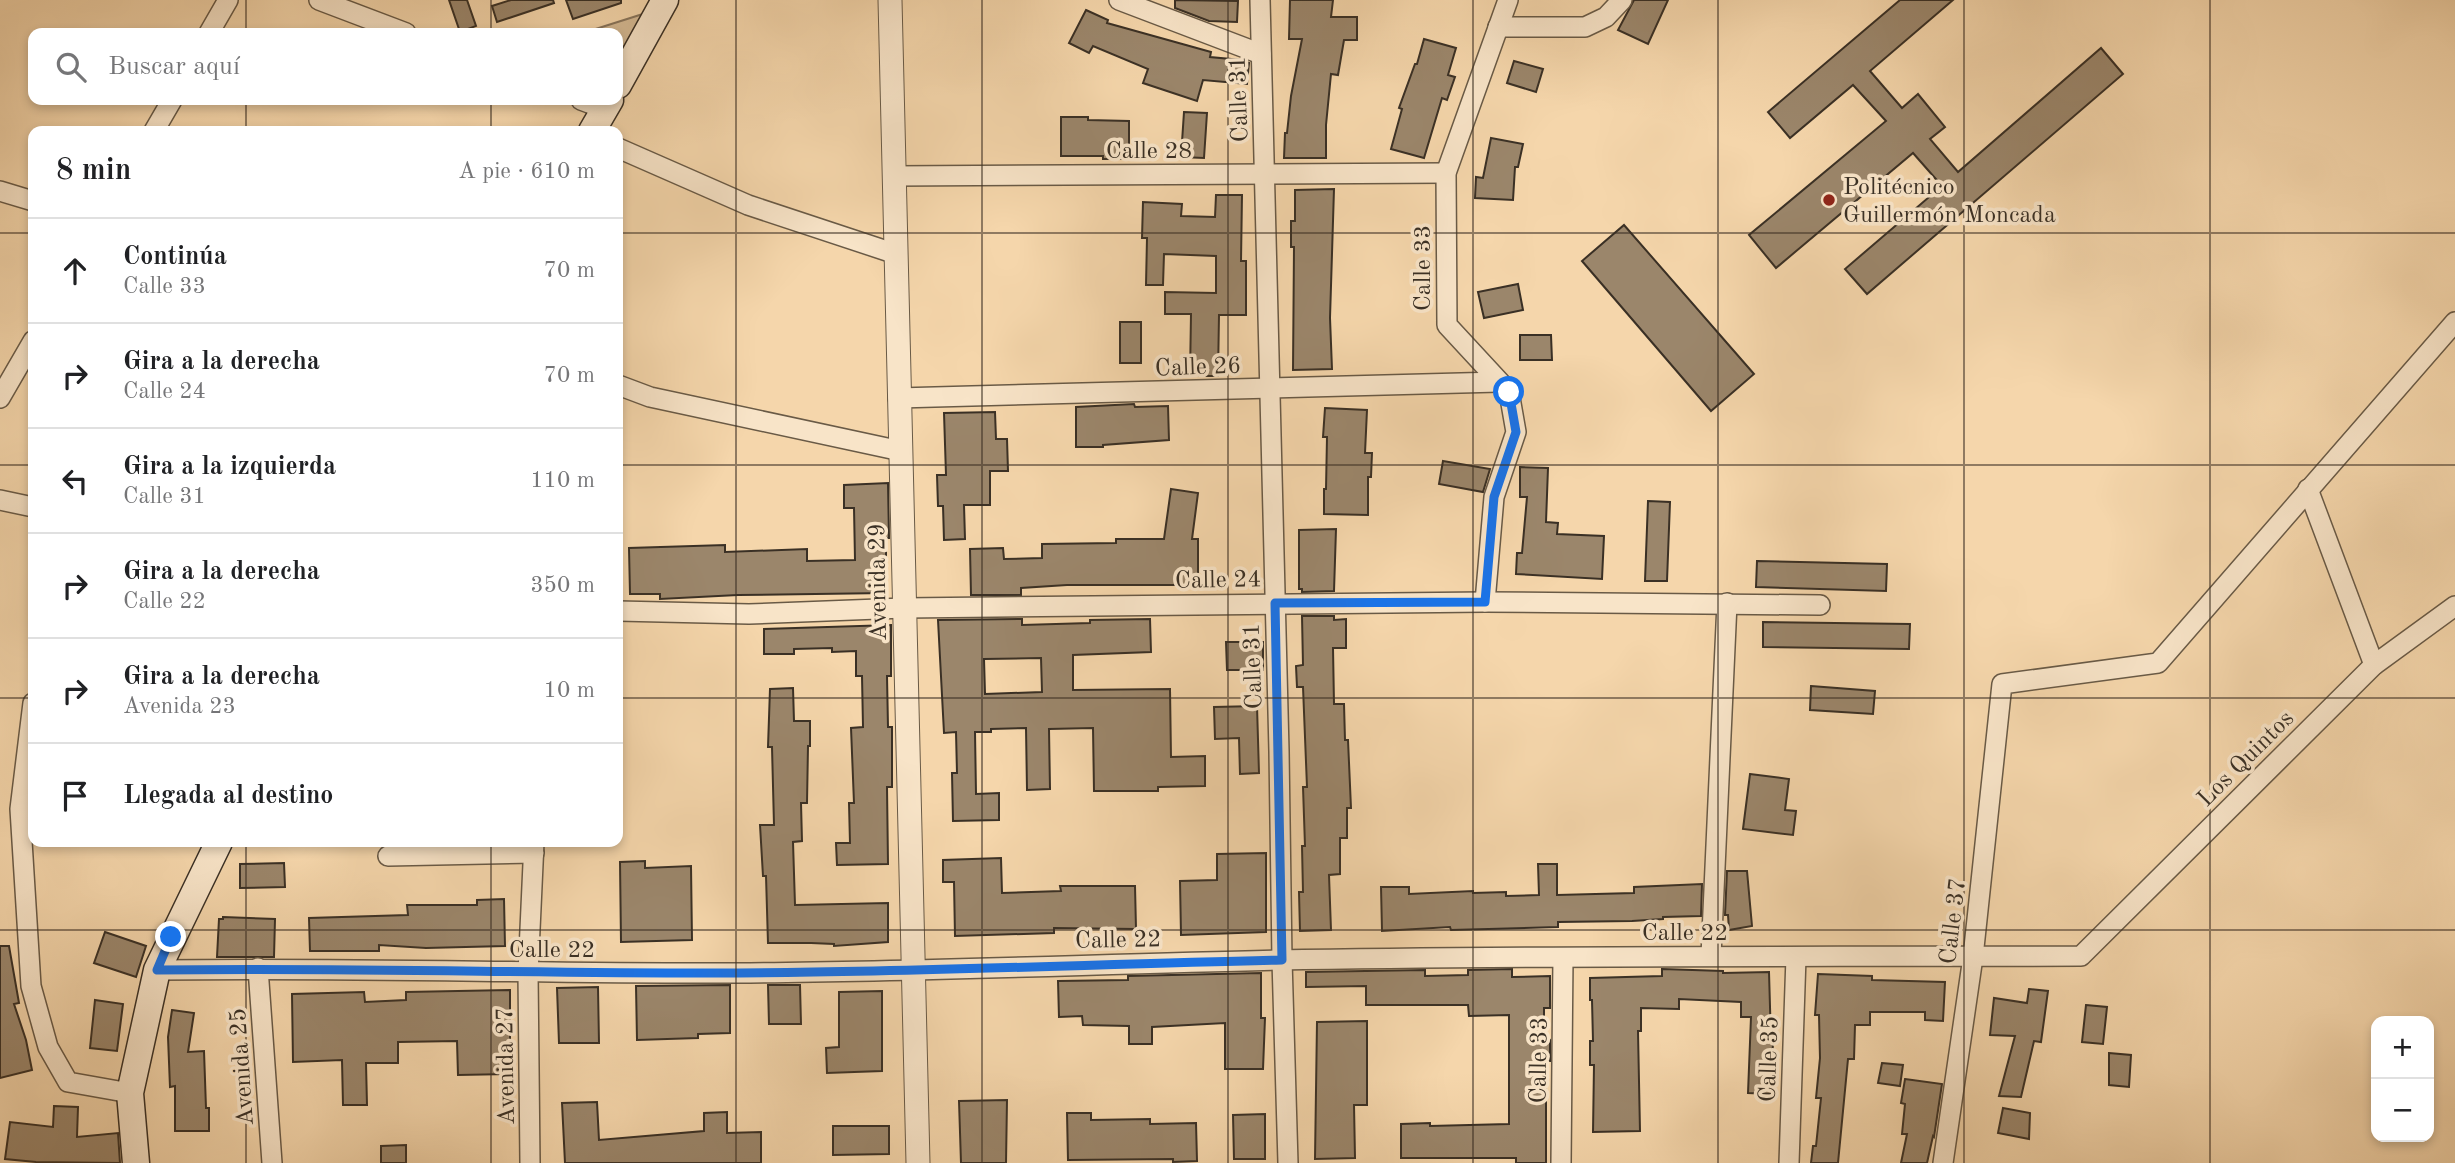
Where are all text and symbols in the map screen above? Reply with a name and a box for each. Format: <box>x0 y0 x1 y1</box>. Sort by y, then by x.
search box <box>28 28 623 105</box>
icon: search <box>52 48 90 86</box>
text: Buscar aquí <box>108 54 240 80</box>
street label: Calle 31 <box>1226 55 1254 143</box>
street label: Calle 28 <box>1106 140 1192 164</box>
text: 8 min <box>56 156 131 186</box>
text: A pie · 610 m <box>458 160 595 183</box>
place label: Politécnico Guillermón Moncada <box>1843 176 2056 228</box>
marker: Politécnico Guillermón Moncada <box>1821 192 1837 208</box>
street label: Calle 33 <box>1412 225 1436 311</box>
text: Continúa <box>123 244 227 270</box>
icon: ahead <box>56 252 94 290</box>
text: 70 m <box>544 259 595 282</box>
text: Calle 33 <box>123 275 206 298</box>
text: Gira a la derecha <box>123 349 320 375</box>
street label: Calle 26 <box>1154 354 1242 382</box>
icon: right <box>56 357 94 395</box>
text: 70 m <box>544 364 595 387</box>
route start <box>1493 376 1524 407</box>
text: Calle 24 <box>123 380 206 403</box>
text: Gira a la izquierda <box>123 454 336 480</box>
icon: left <box>56 462 94 500</box>
text: 110 m <box>530 469 595 492</box>
text: Calle 31 <box>123 485 206 508</box>
street label: Avenida 29 <box>866 523 892 641</box>
text: Gira a la derecha <box>123 559 320 585</box>
icon: right <box>56 567 94 605</box>
street label: Calle 24 <box>1175 568 1261 594</box>
text: 350 m <box>530 574 595 597</box>
text: Calle 22 <box>123 590 206 613</box>
street label: Calle 31 <box>1240 622 1268 710</box>
text: Gira a la derecha <box>123 664 320 690</box>
icon: right <box>56 672 94 710</box>
text: 10 m <box>544 679 595 702</box>
text: Avenida 23 <box>123 695 236 718</box>
street label: Los Quintos <box>2194 707 2299 812</box>
icon: arrive <box>56 777 94 815</box>
text: Llegada al destino <box>123 783 333 809</box>
street label: Calle 37 <box>1937 877 1971 966</box>
route end <box>155 921 186 952</box>
street label: Calle 22 <box>1642 922 1728 946</box>
street label: Calle 22 <box>1075 928 1161 954</box>
street label: Calle 22 <box>509 939 595 963</box>
street label: Avenida 25 <box>227 1007 259 1126</box>
street label: Avenida 27 <box>494 1007 520 1125</box>
street label: Calle 35 <box>1756 1015 1784 1103</box>
map controls <box>2371 1016 2434 1142</box>
button: + <box>2371 1016 2434 1079</box>
street label: Calle 33 <box>1527 1017 1553 1103</box>
button: − <box>2371 1079 2434 1142</box>

